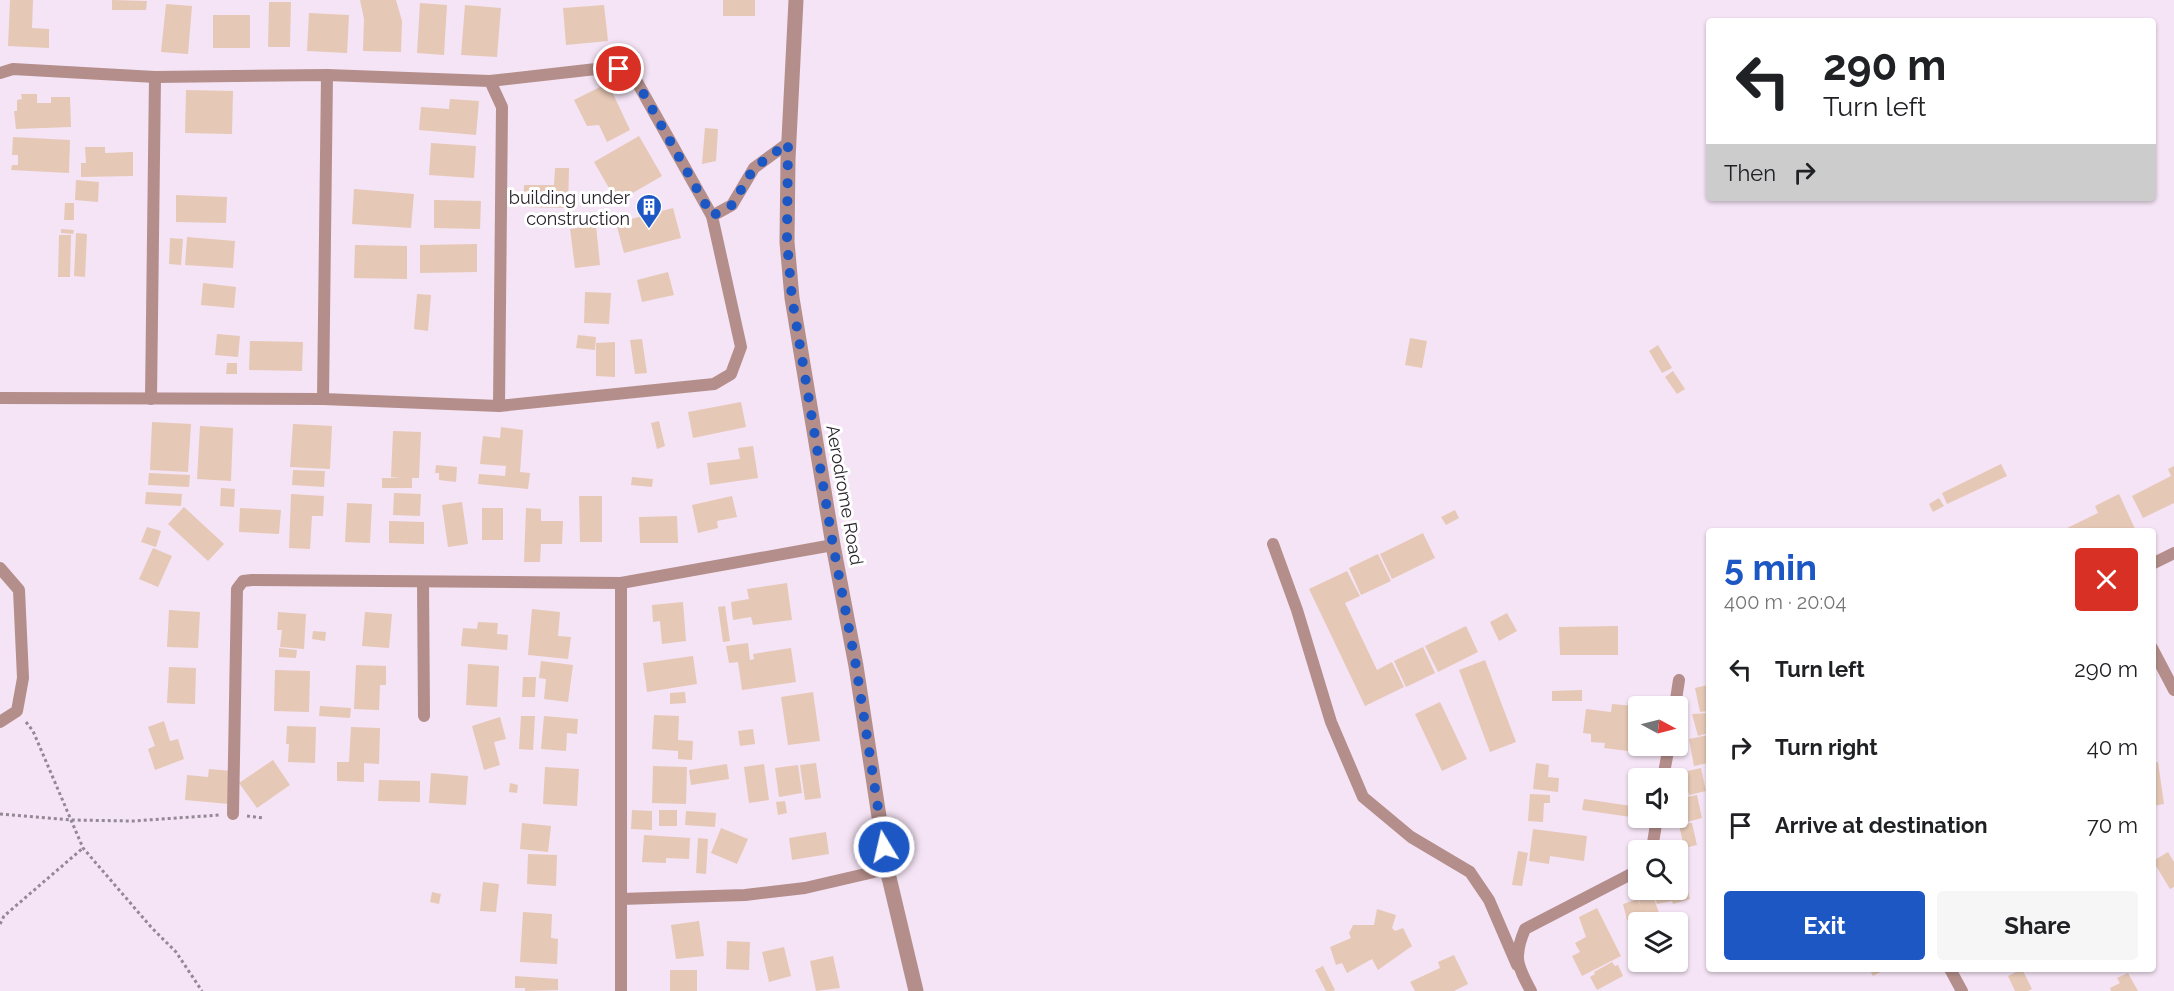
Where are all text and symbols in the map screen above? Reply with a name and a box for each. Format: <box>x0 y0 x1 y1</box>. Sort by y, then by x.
text: 290 m <box>1823 41 1946 90</box>
icon: left <box>1724 42 1802 120</box>
pin <box>593 43 644 94</box>
icon: arrive <box>602 52 635 85</box>
text: Turn left <box>1823 91 1926 122</box>
icon: right <box>1788 156 1821 189</box>
text: Then <box>1724 160 1776 186</box>
place label: building under construction <box>509 187 631 229</box>
building icon: building under construction <box>634 192 664 230</box>
street label: Aerodrome Road <box>822 423 868 567</box>
text: 5 min <box>1724 546 1817 588</box>
button: close <box>2075 548 2138 611</box>
text: 400 m · 20:04 <box>1724 590 1846 614</box>
icon: left <box>1724 653 1757 686</box>
text: Turn left <box>1775 656 1865 682</box>
text: 290 m <box>2074 656 2138 682</box>
north arrow <box>1628 696 1688 756</box>
map controls <box>1628 696 1688 972</box>
icon: right <box>1724 731 1757 764</box>
text: Turn right <box>1775 734 1878 760</box>
text: 40 m <box>2087 734 2138 760</box>
button: sound <box>1628 768 1688 828</box>
icon: arrive <box>1724 809 1757 842</box>
text: Arrive at destination <box>1775 812 1988 838</box>
text: 70 m <box>2087 812 2138 838</box>
position arrow <box>852 815 916 879</box>
button: search <box>1628 840 1688 900</box>
button: Exit <box>1724 891 1925 960</box>
button: Share <box>1937 891 2138 960</box>
button: layers <box>1628 912 1688 972</box>

